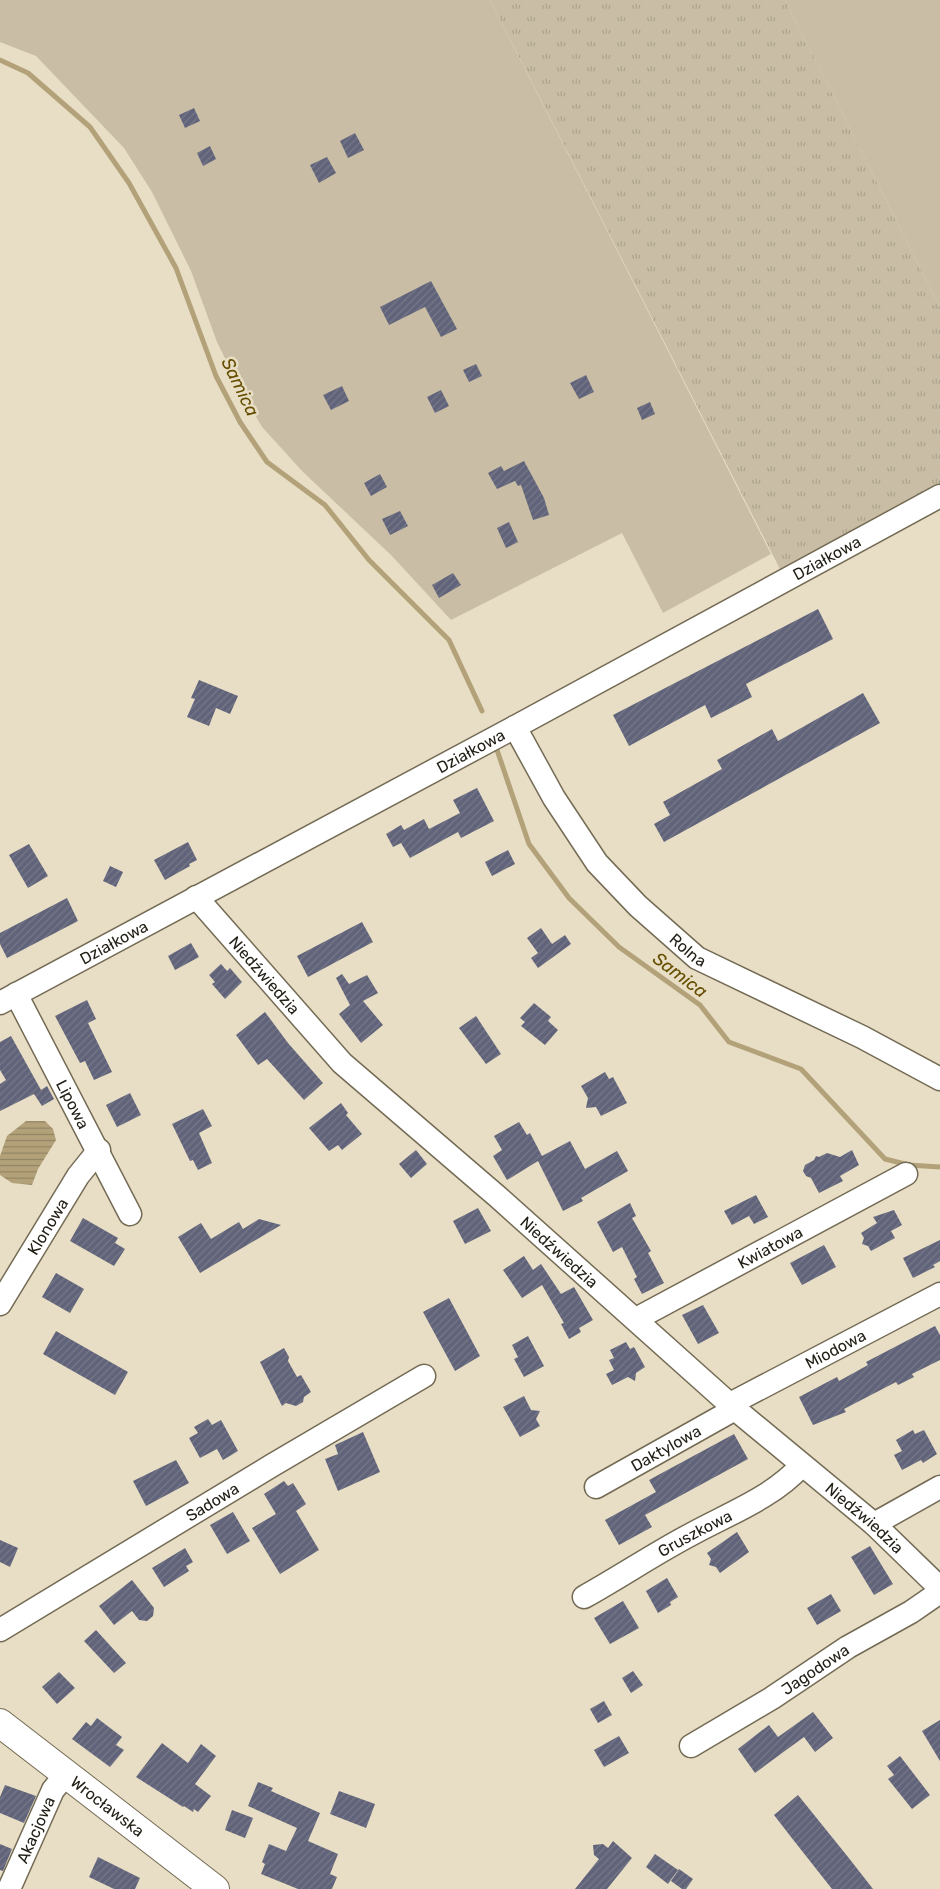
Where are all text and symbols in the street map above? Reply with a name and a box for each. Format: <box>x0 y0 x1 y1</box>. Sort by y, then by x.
water label: Samica <box>216 354 264 420</box>
street label: Działkowa <box>790 532 864 584</box>
street label: Działkowa <box>434 725 508 777</box>
street label: Działkowa <box>77 917 151 969</box>
street label: Rolna <box>666 929 709 971</box>
street label: Niedźwiedzia <box>225 932 304 1018</box>
water label: Samica <box>648 947 712 1003</box>
street label: Lipowa <box>52 1076 93 1132</box>
street label: Klonowa <box>23 1195 72 1258</box>
street label: Niedźwiedzia <box>516 1213 602 1292</box>
street label: Kwiatowa <box>734 1222 806 1273</box>
street label: Miodowa <box>802 1326 869 1373</box>
street label: Daktylowa <box>628 1421 704 1476</box>
street label: Sadowa <box>182 1479 242 1525</box>
street label: Niedźwiedzia <box>821 1479 907 1557</box>
street label: Gruszkowa <box>655 1506 735 1561</box>
street label: Jagodowa <box>778 1640 853 1699</box>
street label: Wrocławska <box>67 1772 148 1841</box>
street label: Akacjowa <box>13 1794 59 1866</box>

